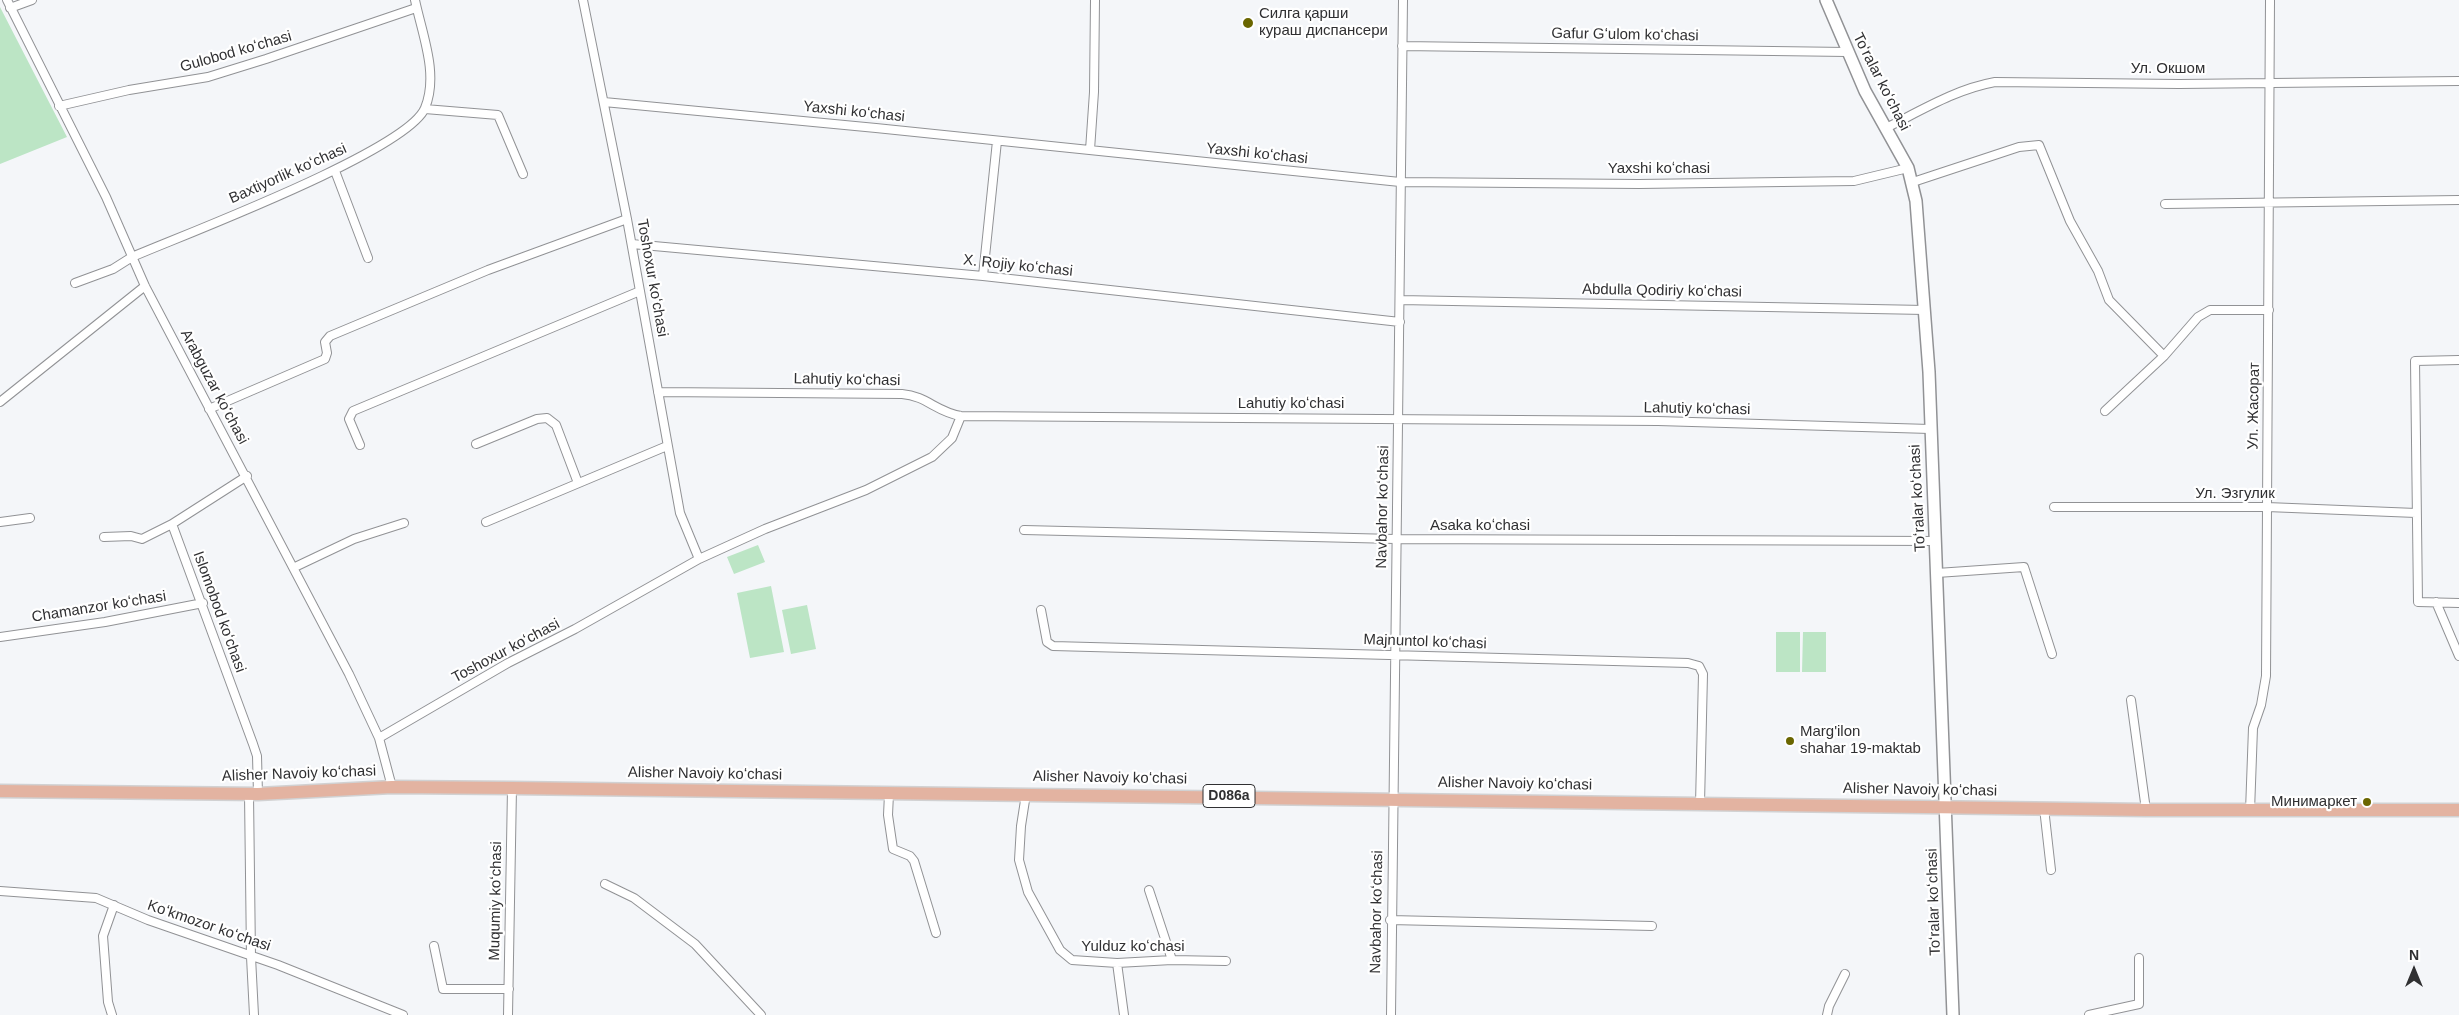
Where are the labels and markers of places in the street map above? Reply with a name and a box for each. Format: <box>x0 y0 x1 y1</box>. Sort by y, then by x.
place label: Силга қарши кураш диспансери <box>1259 5 1388 40</box>
marker: Силга қарши кураш диспансери <box>1241 16 1255 30</box>
place label: Marg'ilon shahar 19-maktab <box>1800 723 1921 758</box>
marker: Marg'ilon shahar 19-maktab <box>1784 735 1796 747</box>
place label: Минимаркет <box>2271 793 2357 811</box>
marker: Минимаркет <box>2361 796 2373 808</box>

